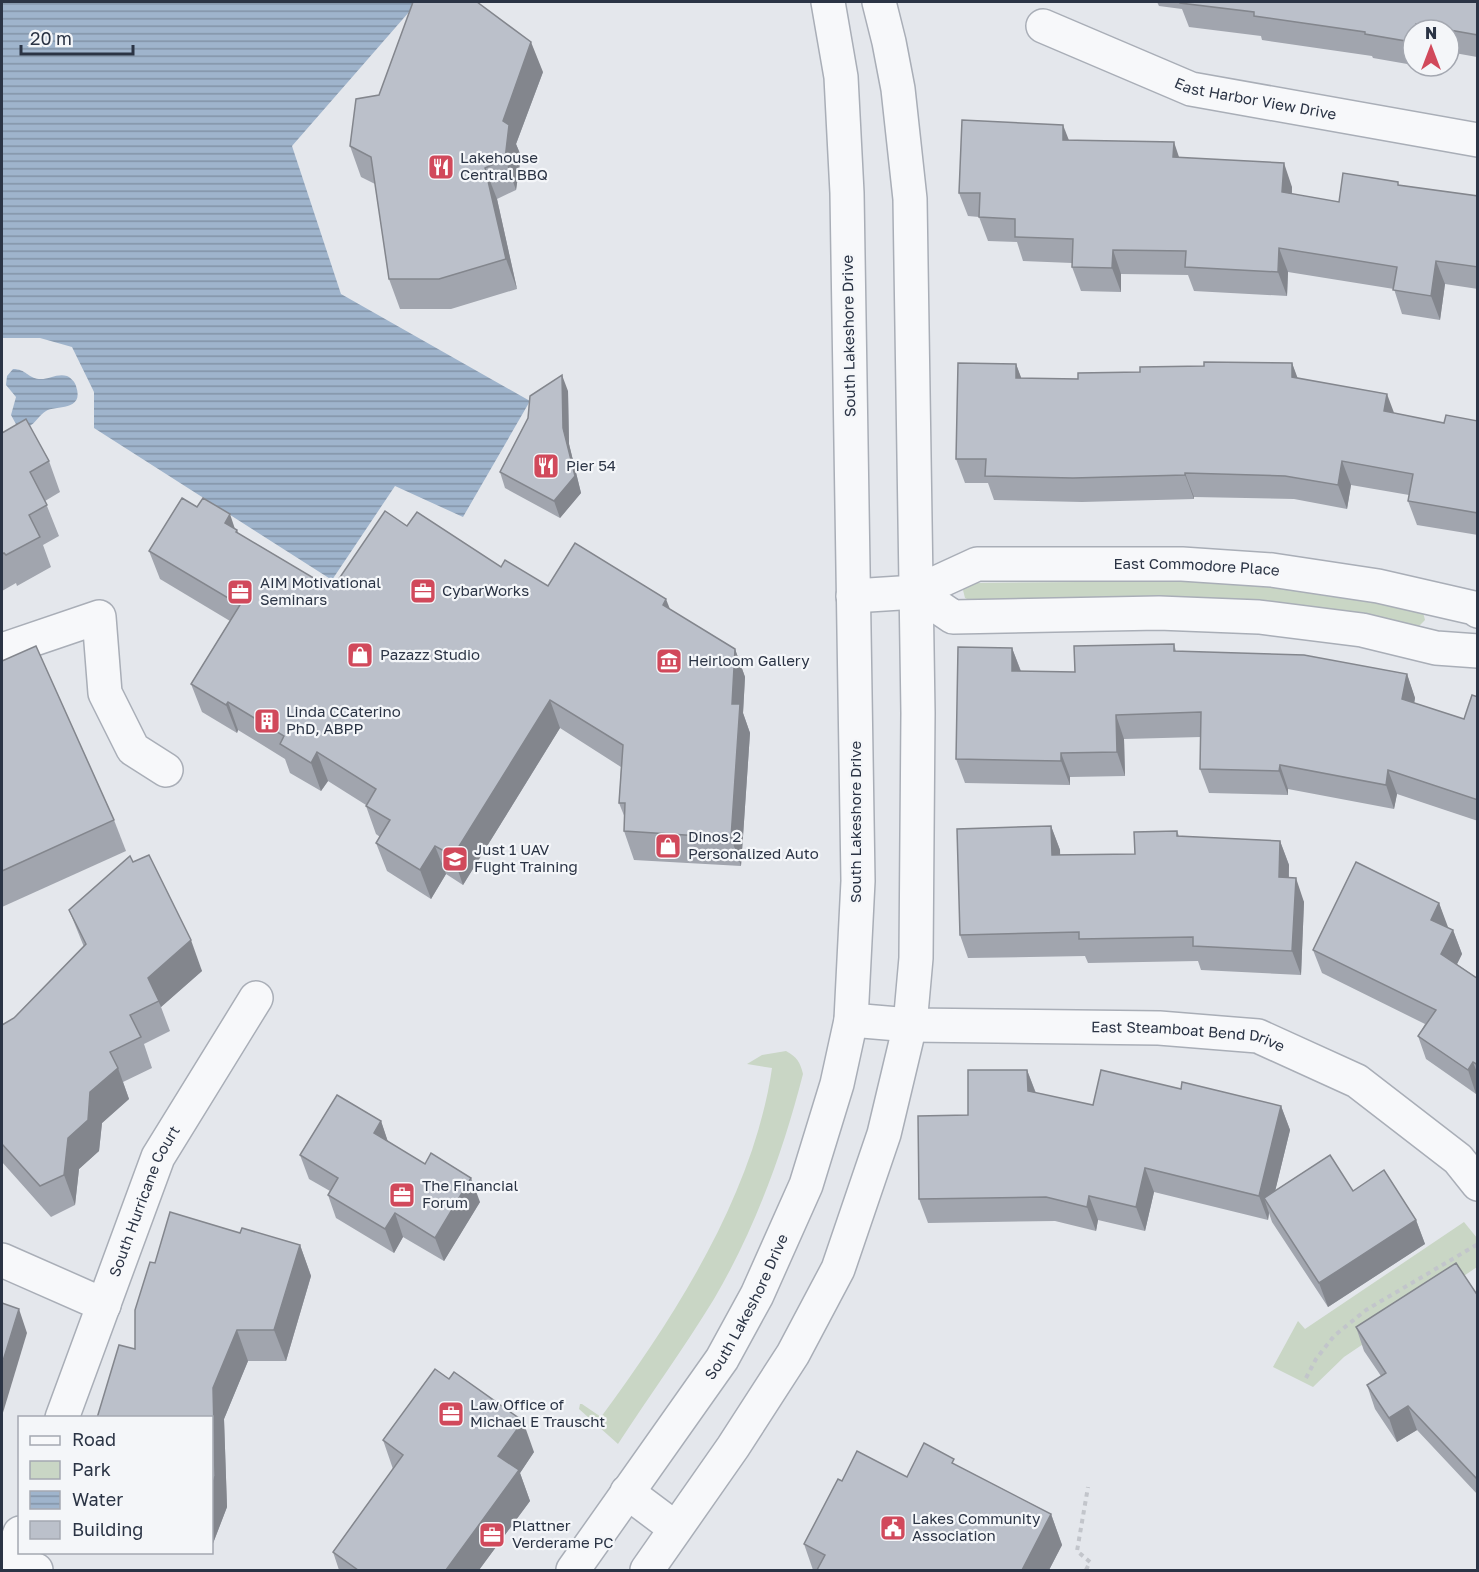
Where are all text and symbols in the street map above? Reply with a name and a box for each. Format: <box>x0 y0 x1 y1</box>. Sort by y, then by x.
scale bar <box>21 18 134 56</box>
north arrow <box>1401 18 1461 78</box>
text: N <box>1425 23 1437 43</box>
text: 20 m <box>30 27 72 49</box>
street label: East Harbor View Drive <box>1172 73 1338 123</box>
place label: Lakehouse Central BBQ <box>460 148 548 183</box>
restaurant icon: Lakehouse Central BBQ <box>426 152 456 182</box>
street label: South Lakeshore Drive <box>838 254 858 417</box>
restaurant icon: Pier 54 <box>531 451 561 481</box>
place label: Pier 54 <box>566 456 616 474</box>
street label: East Commodore Place <box>1114 554 1281 579</box>
place label: AIM Motivational Seminars <box>260 573 381 608</box>
office icon: CybarWorks <box>408 576 438 606</box>
office icon: AIM Motivational Seminars <box>225 577 255 607</box>
place label: CybarWorks <box>442 581 529 599</box>
shop icon: Pazazz Studio <box>345 640 375 670</box>
place label: Pazazz Studio <box>380 645 480 663</box>
museum icon: Heirloom Gallery <box>654 646 684 676</box>
place label: Heirloom Gallery <box>688 651 810 669</box>
place label: Linda CCaterino PhD, ABPP <box>286 702 401 737</box>
building icon: Linda CCaterino PhD, ABPP <box>252 706 282 736</box>
street label: South Lakeshore Drive <box>846 741 864 903</box>
place label: Dinos 2 Personalized Auto <box>688 827 819 862</box>
shop icon: Dinos 2 Personalized Auto <box>653 831 683 861</box>
place label: Just 1 UAV Flight Training <box>474 840 578 875</box>
school or university icon: Just 1 UAV Flight Training <box>440 844 470 874</box>
street label: East Steamboat Bend Drive <box>1091 1017 1288 1055</box>
street label: South Hurricane Court <box>105 1122 183 1279</box>
place label: The Financial Forum <box>422 1176 519 1211</box>
office icon: The Financial Forum <box>387 1180 417 1210</box>
street label: South Lakeshore Drive <box>700 1230 791 1383</box>
place label: Law Office of Michael E Trauscht <box>470 1395 605 1430</box>
office icon: Law Office of Michael E Trauscht <box>436 1399 466 1429</box>
legend <box>18 1416 213 1554</box>
text: Road <box>72 1428 116 1450</box>
text: Park <box>72 1458 111 1480</box>
text: Water <box>72 1488 123 1510</box>
place label: Lakes Community Association <box>912 1509 1041 1544</box>
public building icon: Lakes Community Association <box>878 1513 908 1543</box>
place label: Plattner Verderame PC <box>512 1516 613 1551</box>
text: Building <box>72 1518 143 1540</box>
office icon: Plattner Verderame PC <box>477 1520 507 1550</box>

